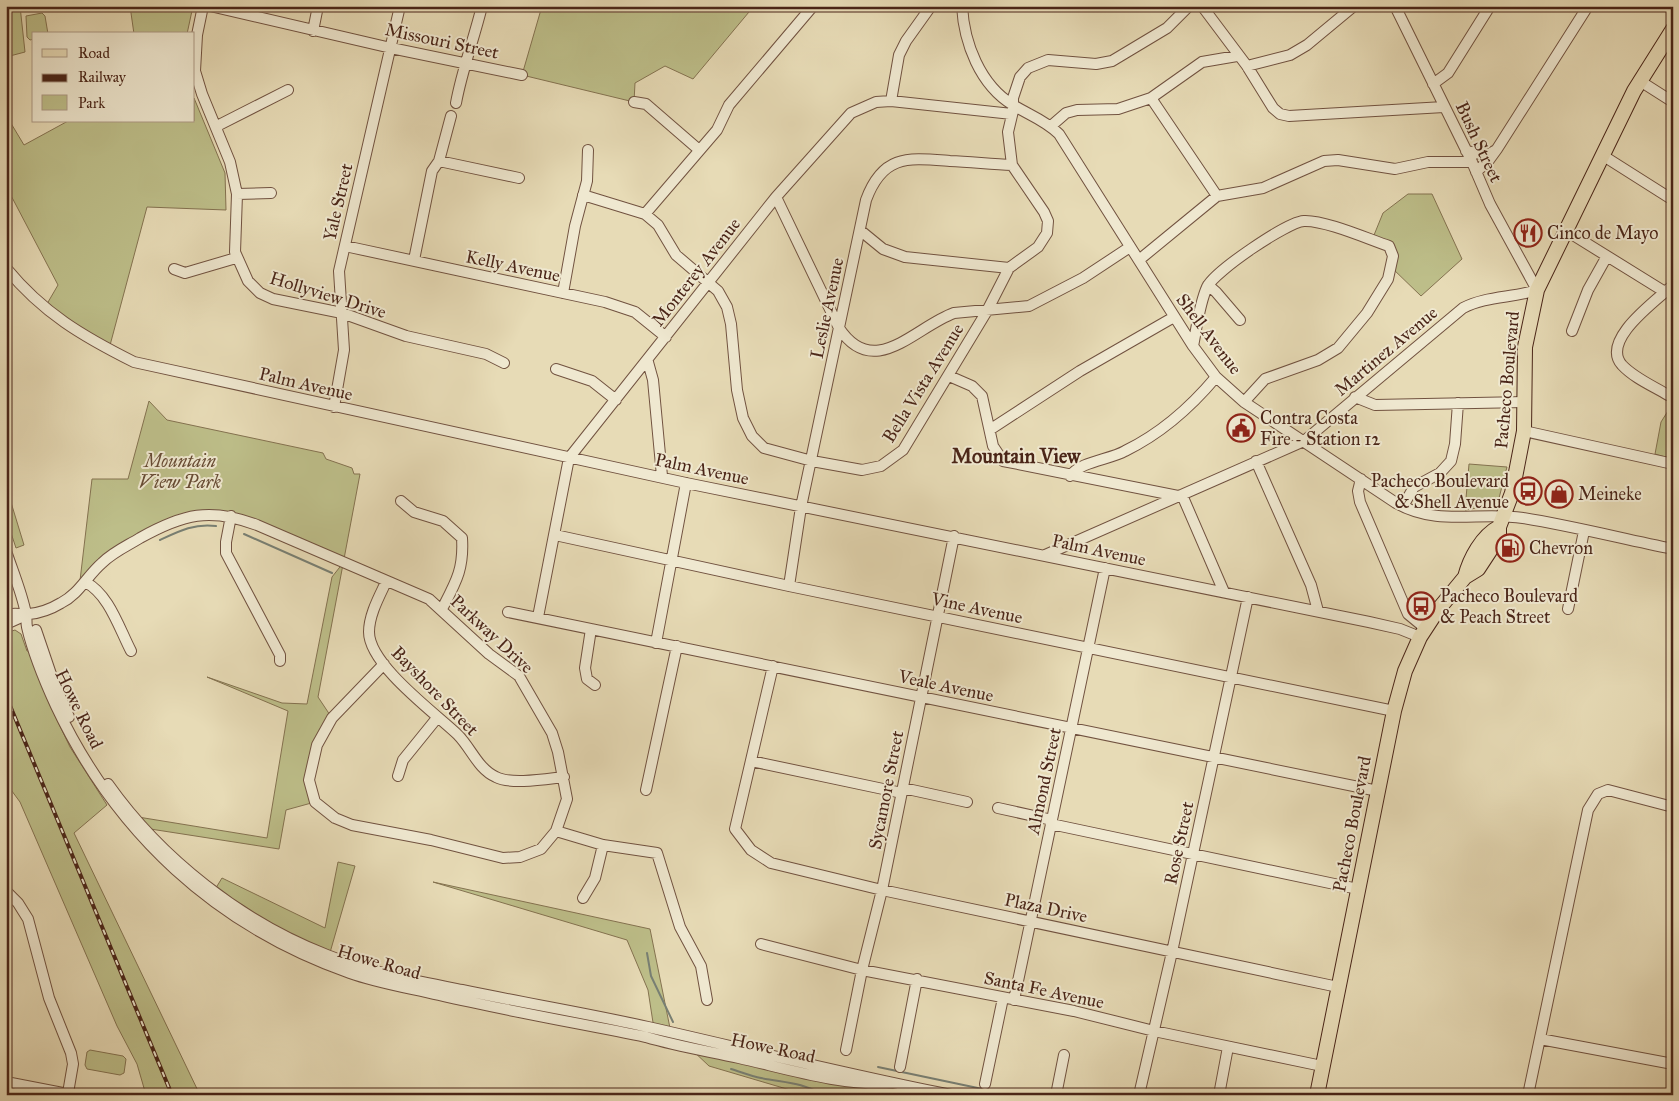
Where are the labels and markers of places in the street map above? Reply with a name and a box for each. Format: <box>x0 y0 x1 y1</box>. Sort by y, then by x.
restaurant icon: Cinco de Mayo <box>1513 218 1543 248</box>
place label: Cinco de Mayo <box>1547 222 1658 244</box>
place label: Contra Costa Fire - Station 12 <box>1260 407 1380 450</box>
public building icon: Contra Costa Fire - Station 12 <box>1226 413 1256 443</box>
place label: Pacheco Boulevard & Shell Avenue <box>1371 470 1509 513</box>
bus stop icon: Pacheco Boulevard & Shell Avenue <box>1513 476 1543 506</box>
shop icon: Meineke <box>1544 479 1574 509</box>
place label: Meineke <box>1578 483 1642 505</box>
fuel station icon: Chevron <box>1495 533 1525 563</box>
place label: Chevron <box>1529 537 1593 559</box>
place label: Pacheco Boulevard & Peach Street <box>1440 585 1578 628</box>
bus stop icon: Pacheco Boulevard & Peach Street <box>1406 591 1436 621</box>

